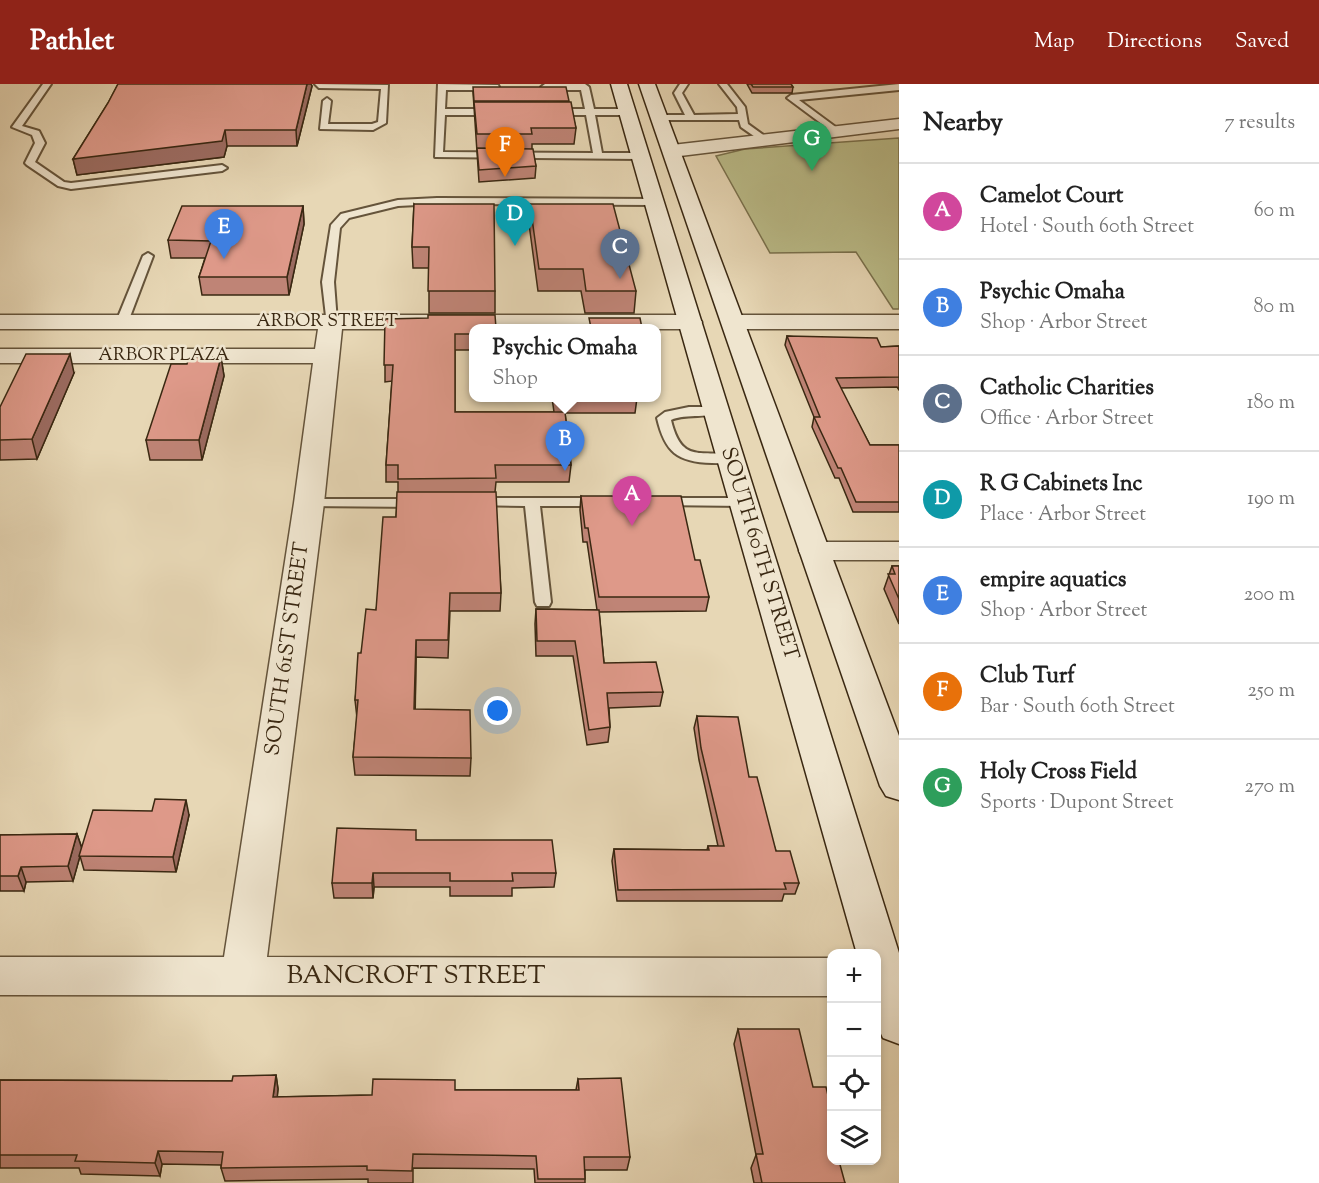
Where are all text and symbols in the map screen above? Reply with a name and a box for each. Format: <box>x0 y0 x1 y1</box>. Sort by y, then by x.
text: Pathlet <box>30 22 114 62</box>
text: Map <box>1034 27 1074 57</box>
text: Directions <box>1107 27 1202 57</box>
text: Saved <box>1235 27 1289 57</box>
text: Nearby <box>923 105 1003 142</box>
text: 7 results <box>1224 109 1295 138</box>
pin: G <box>792 122 832 171</box>
pin: F <box>486 128 524 177</box>
text: Camelot Court <box>980 181 1123 213</box>
pin: D <box>496 196 534 246</box>
text: A <box>934 197 951 226</box>
text: 60 m <box>1254 197 1295 226</box>
pin: E <box>204 210 244 259</box>
text: Hotel · South 60th Street <box>980 213 1194 242</box>
pin: C <box>600 230 640 279</box>
text: Psychic Omaha <box>980 277 1125 309</box>
text: B <box>936 293 949 322</box>
text: 80 m <box>1254 293 1295 322</box>
street label: ARBOR STREET <box>256 309 398 335</box>
text: Shop · Arbor Street <box>980 309 1147 338</box>
popup <box>469 324 661 402</box>
text: Psychic Omaha <box>493 333 637 365</box>
street label: ARBOR PLAZA <box>98 343 230 369</box>
text: Shop <box>493 365 538 394</box>
text: Catholic Charities <box>980 373 1154 405</box>
text: C <box>934 389 951 418</box>
text: 180 m <box>1247 389 1295 418</box>
text: Office · Arbor Street <box>980 405 1153 434</box>
pin: B <box>546 422 584 471</box>
street label: SOUTH 60TH STREET <box>712 444 806 664</box>
text: R G Cabinets Inc <box>980 469 1143 501</box>
pin: A <box>612 476 652 526</box>
text: D <box>935 485 950 514</box>
text: 190 m <box>1247 485 1295 514</box>
text: Place · Arbor Street <box>980 501 1146 530</box>
street label: SOUTH 61ST STREET <box>258 540 318 758</box>
text: empire aquatics <box>980 565 1127 597</box>
text: E <box>936 581 949 610</box>
text: 200 m <box>1244 581 1295 610</box>
text: Shop · Arbor Street <box>980 597 1147 626</box>
text: Club Turf <box>980 661 1075 693</box>
text: F <box>937 677 948 706</box>
text: 250 m <box>1247 677 1295 706</box>
text: Bar · South 60th Street <box>980 693 1175 722</box>
your location <box>483 696 512 725</box>
text: Holy Cross Field <box>980 757 1137 789</box>
text: G <box>934 773 951 802</box>
text: 270 m <box>1245 773 1295 802</box>
text: Sports · Dupont Street <box>980 789 1173 818</box>
map controls <box>827 949 881 1165</box>
button: + <box>827 949 881 1003</box>
street label: BANCROFT STREET <box>287 958 545 995</box>
button: − <box>827 1003 881 1057</box>
button: locate <box>827 1057 881 1111</box>
button: layers <box>827 1111 881 1165</box>

